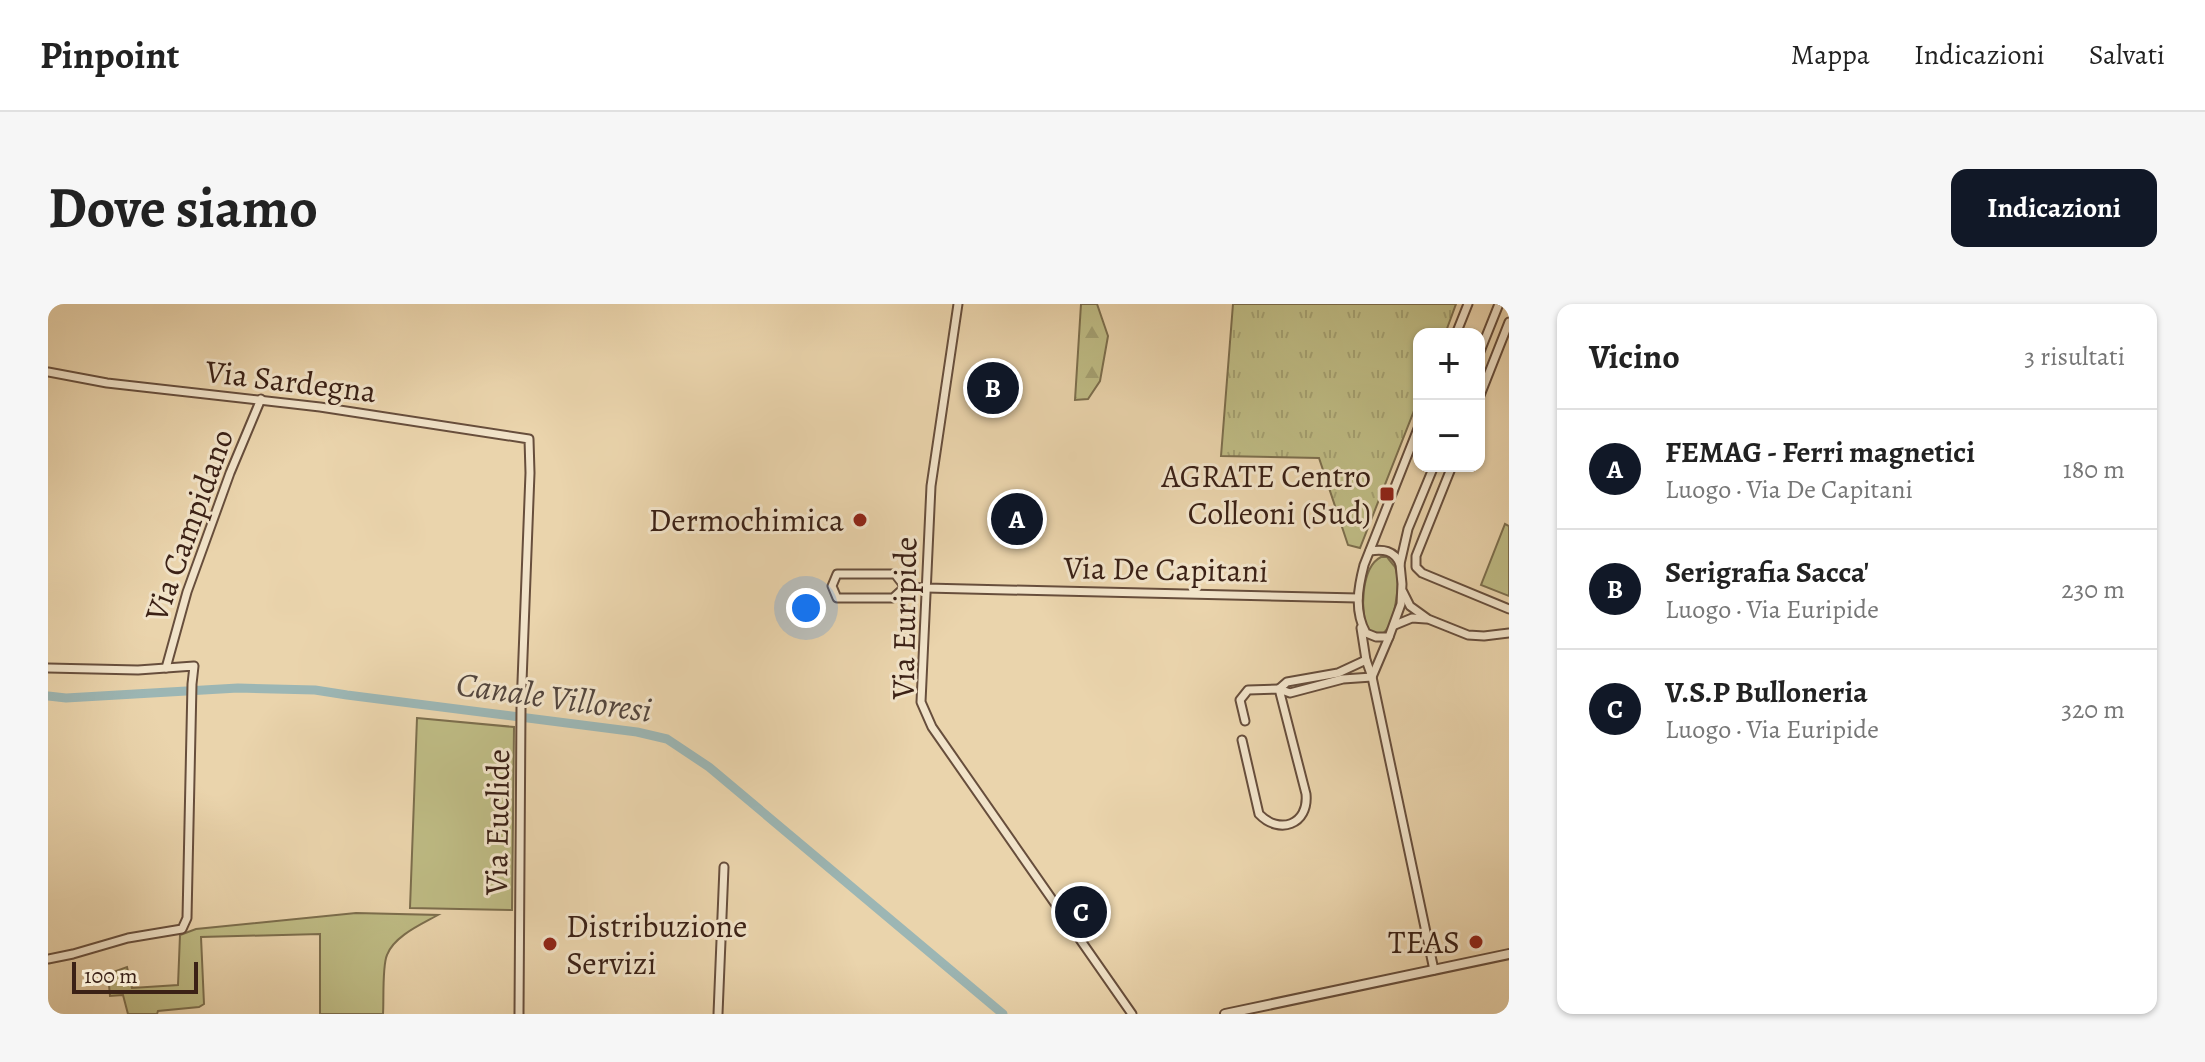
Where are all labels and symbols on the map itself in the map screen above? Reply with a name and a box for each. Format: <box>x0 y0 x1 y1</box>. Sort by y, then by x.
street label: Via Sardegna <box>202 349 379 413</box>
pin: B <box>967 358 1019 418</box>
street label: Via Campidano <box>134 423 244 628</box>
place label: AGRATE Centro Colleoni (Sud) <box>1160 454 1371 535</box>
marker: AGRATE Centro Colleoni (Sud) <box>1378 485 1396 503</box>
pin: A <box>991 489 1043 549</box>
place label: Dermochimica <box>649 498 844 542</box>
marker: Dermochimica <box>851 511 869 529</box>
street label: Via Euripide <box>881 536 927 701</box>
street label: Via De Capitani <box>1062 545 1269 593</box>
your location <box>786 588 826 628</box>
water label: Canale Villoresi <box>453 660 655 734</box>
street label: Via Euclide <box>474 749 520 896</box>
pin: C <box>1055 882 1107 942</box>
place label: Distribuzione Servizi <box>566 904 747 985</box>
place label: TEAS <box>1388 920 1460 964</box>
marker: TEAS <box>1467 933 1485 951</box>
marker: Distribuzione Servizi <box>541 935 559 953</box>
scale bar <box>72 958 198 994</box>

